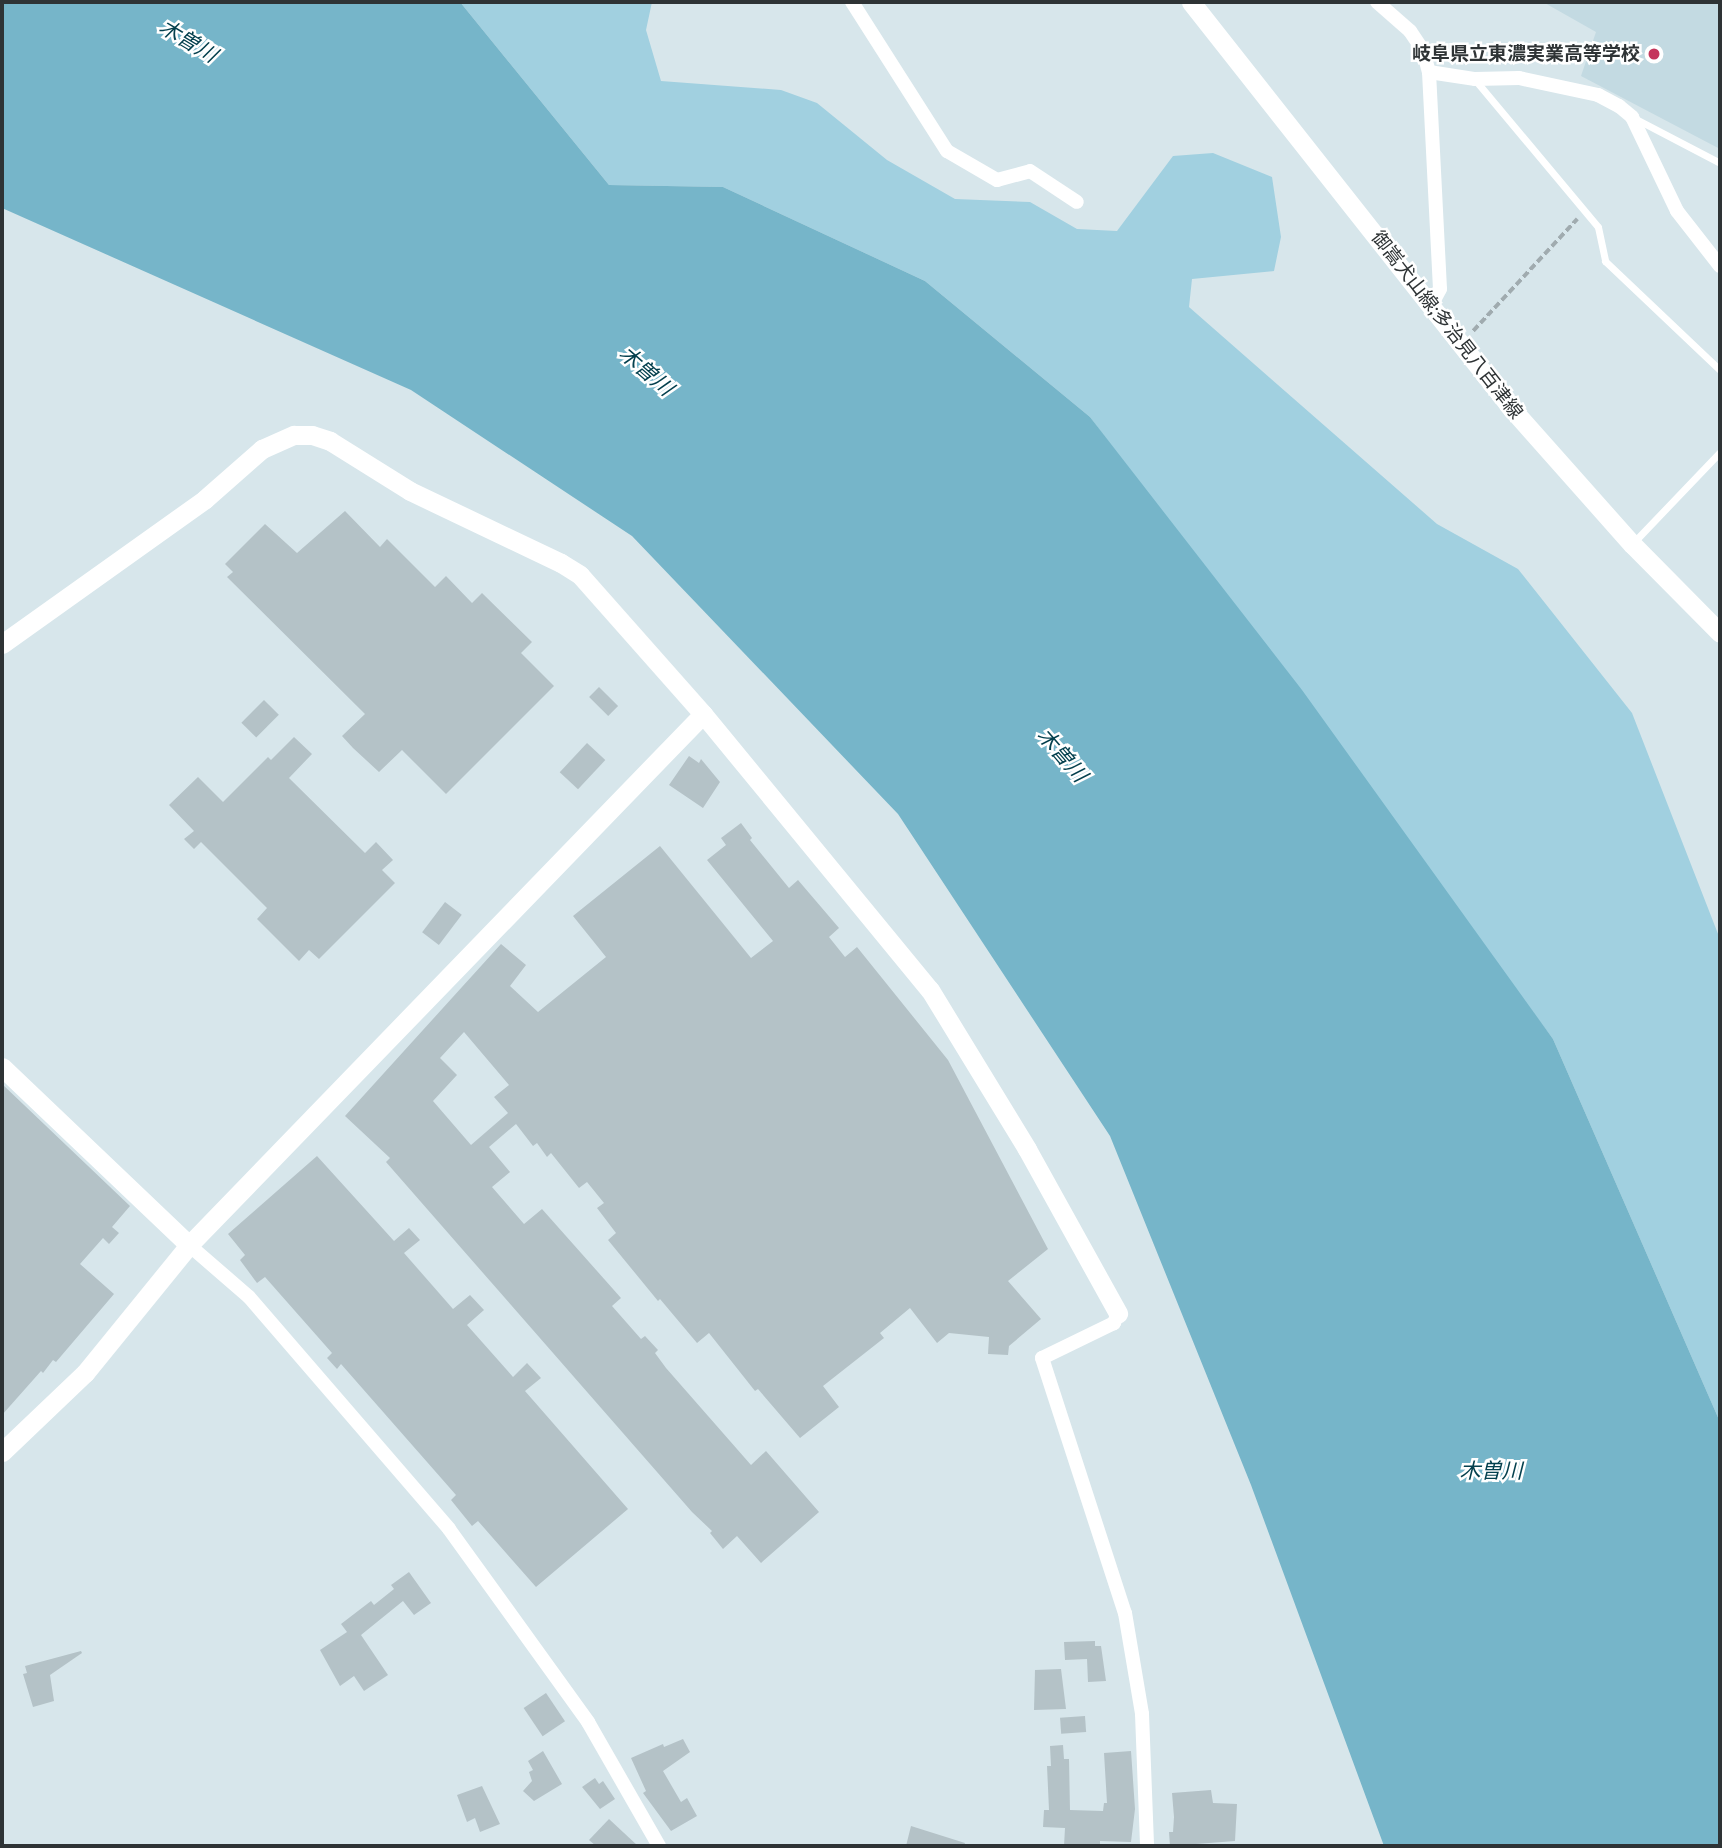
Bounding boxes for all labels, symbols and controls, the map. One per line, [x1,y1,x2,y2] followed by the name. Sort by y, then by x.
[155,14,221,68] water label: 木曽川
[1412,43,1640,65] place label: 岐阜県立東濃実業高等学校
[1646,46,1662,62] marker: 岐阜県立東濃実業高等学校
[1367,227,1527,423] street label: 御嵩犬山線;多治見八百津線
[614,341,678,401] water label: 木曽川
[1032,723,1092,787] water label: 木曽川
[1460,1458,1522,1484] water label: 木曽川

